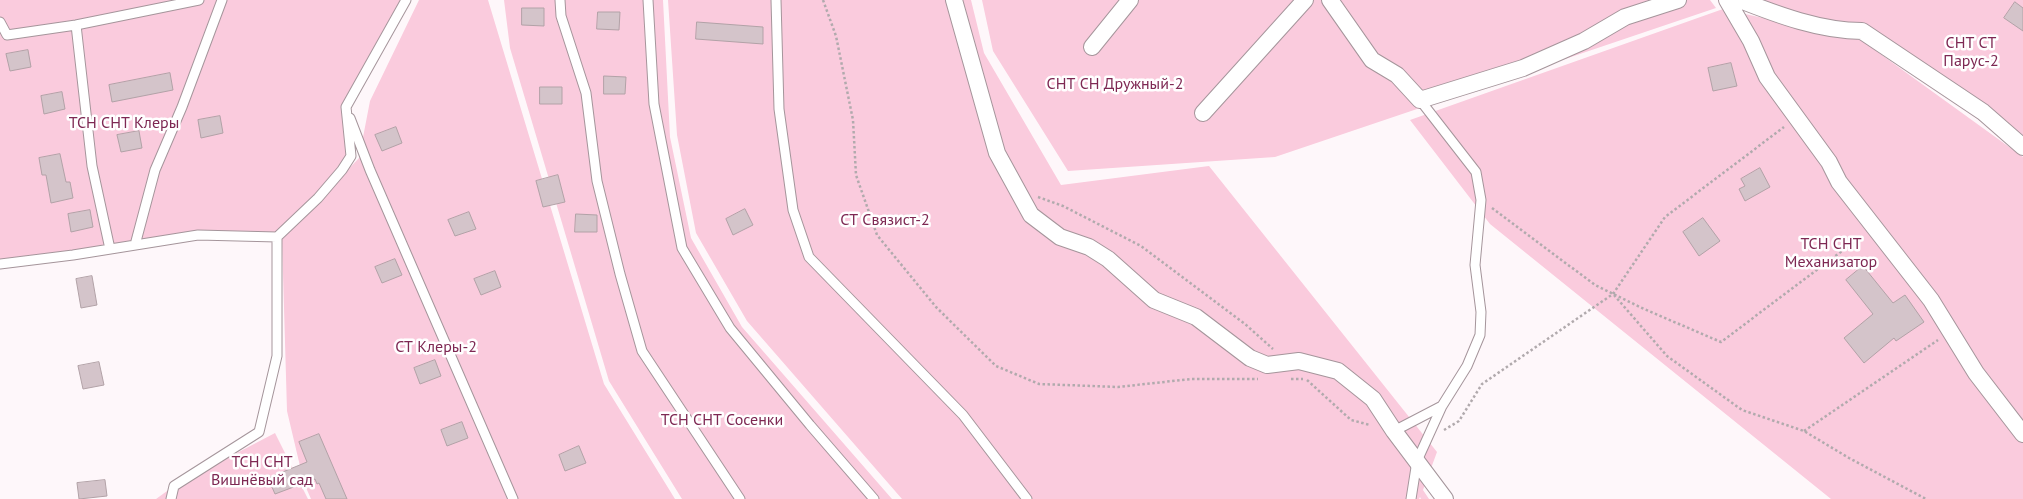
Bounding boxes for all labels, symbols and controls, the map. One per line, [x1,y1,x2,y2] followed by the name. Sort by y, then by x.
[1943,33,1999,71] park label: СНТ СТ Парус-2
[1047,74,1183,94] park label: СНТ СН Дружный-2
[69,113,179,133] park label: ТСН СНТ Клеры
[840,210,930,230] park label: СТ Связист-2
[1785,234,1877,272] park label: ТСН СНТ Механизатор
[395,337,477,357] park label: СТ Клеры-2
[661,410,783,430] park label: ТСН СНТ Сосенки
[211,452,313,490] park label: ТСН СНТ Вишнёвый сад

